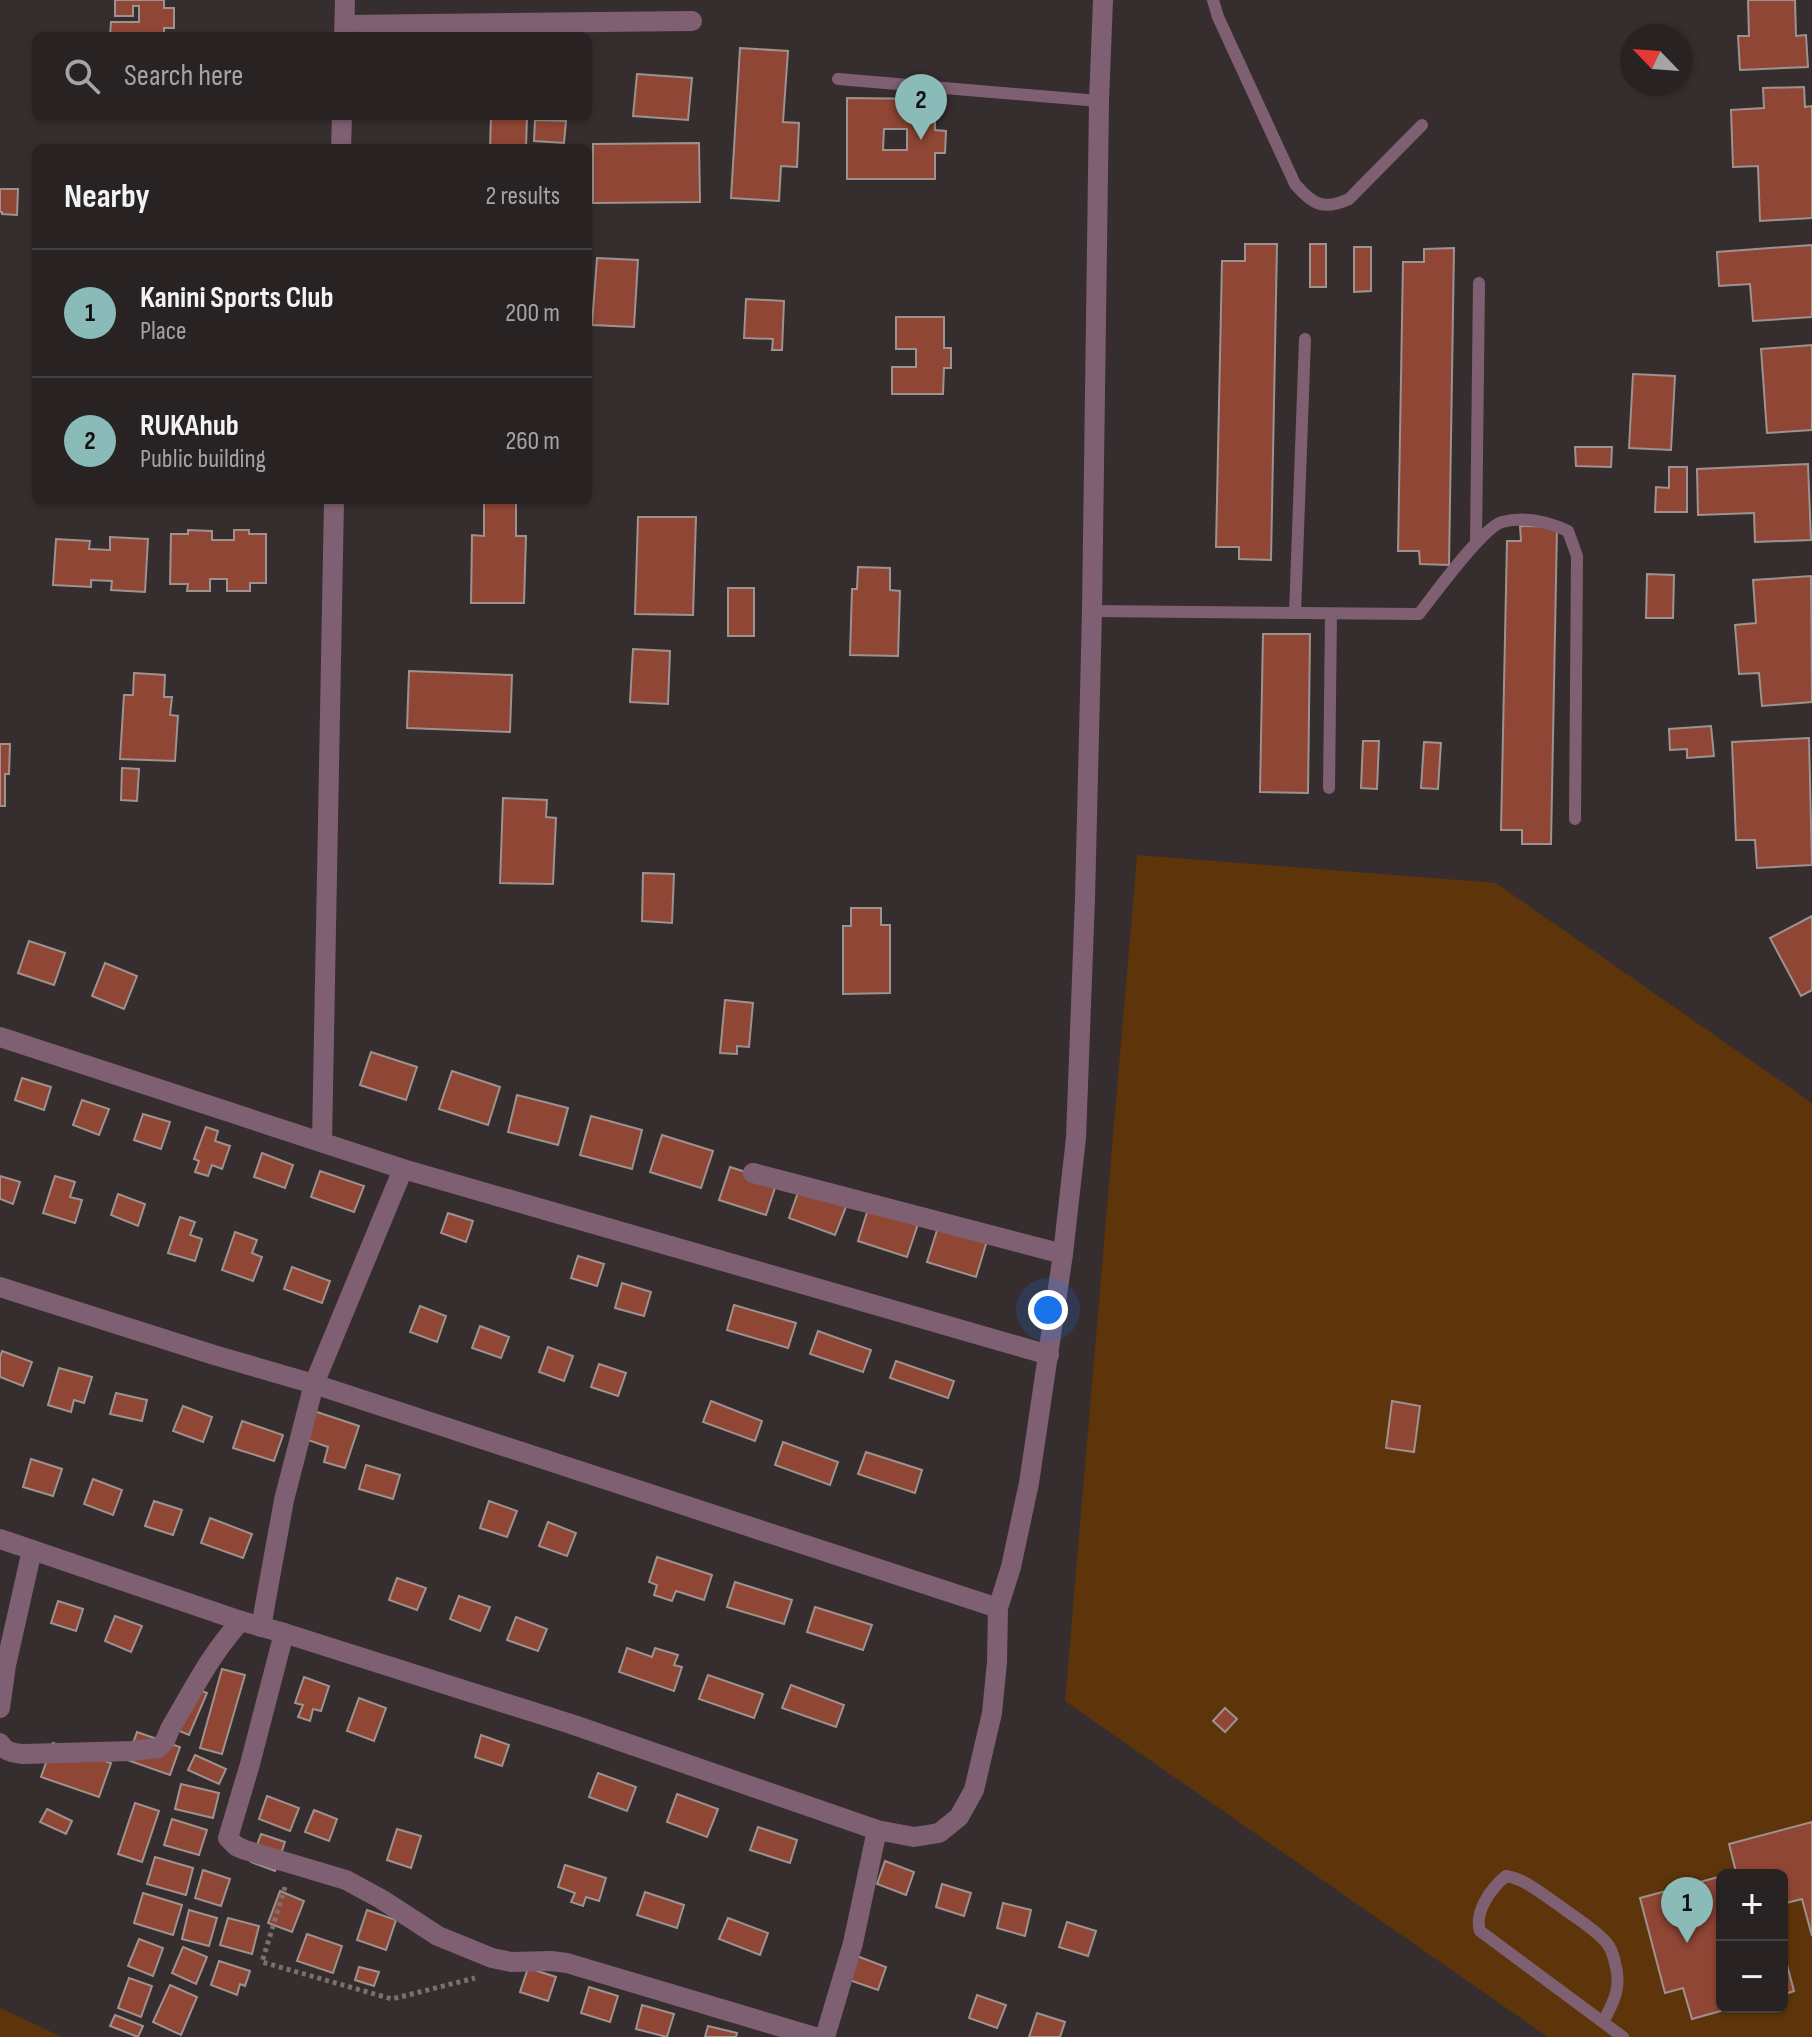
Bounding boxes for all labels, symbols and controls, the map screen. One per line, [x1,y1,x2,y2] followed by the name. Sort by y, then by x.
[1620,24,1692,96] north arrow
[32,32,592,120] search box
[60,54,104,98] icon: search
[124,58,243,94] text: Search here
[895,74,947,140] pin: 2
[64,176,150,217] text: Nearby
[486,181,560,212] text: 2 results
[140,280,333,316] text: Kanini Sports Club
[85,298,95,329] text: 1
[505,298,560,329] text: 200 m
[140,316,187,347] text: Place
[140,408,239,444] text: RUKAhub
[84,426,96,457] text: 2
[505,426,560,457] text: 260 m
[140,444,266,475] text: Public building
[1028,1290,1068,1330] your location
[1716,1869,1788,2013] map controls
[1716,1869,1788,1941] button: +
[1661,1877,1713,1943] pin: 1
[1716,1941,1788,2013] button: −

